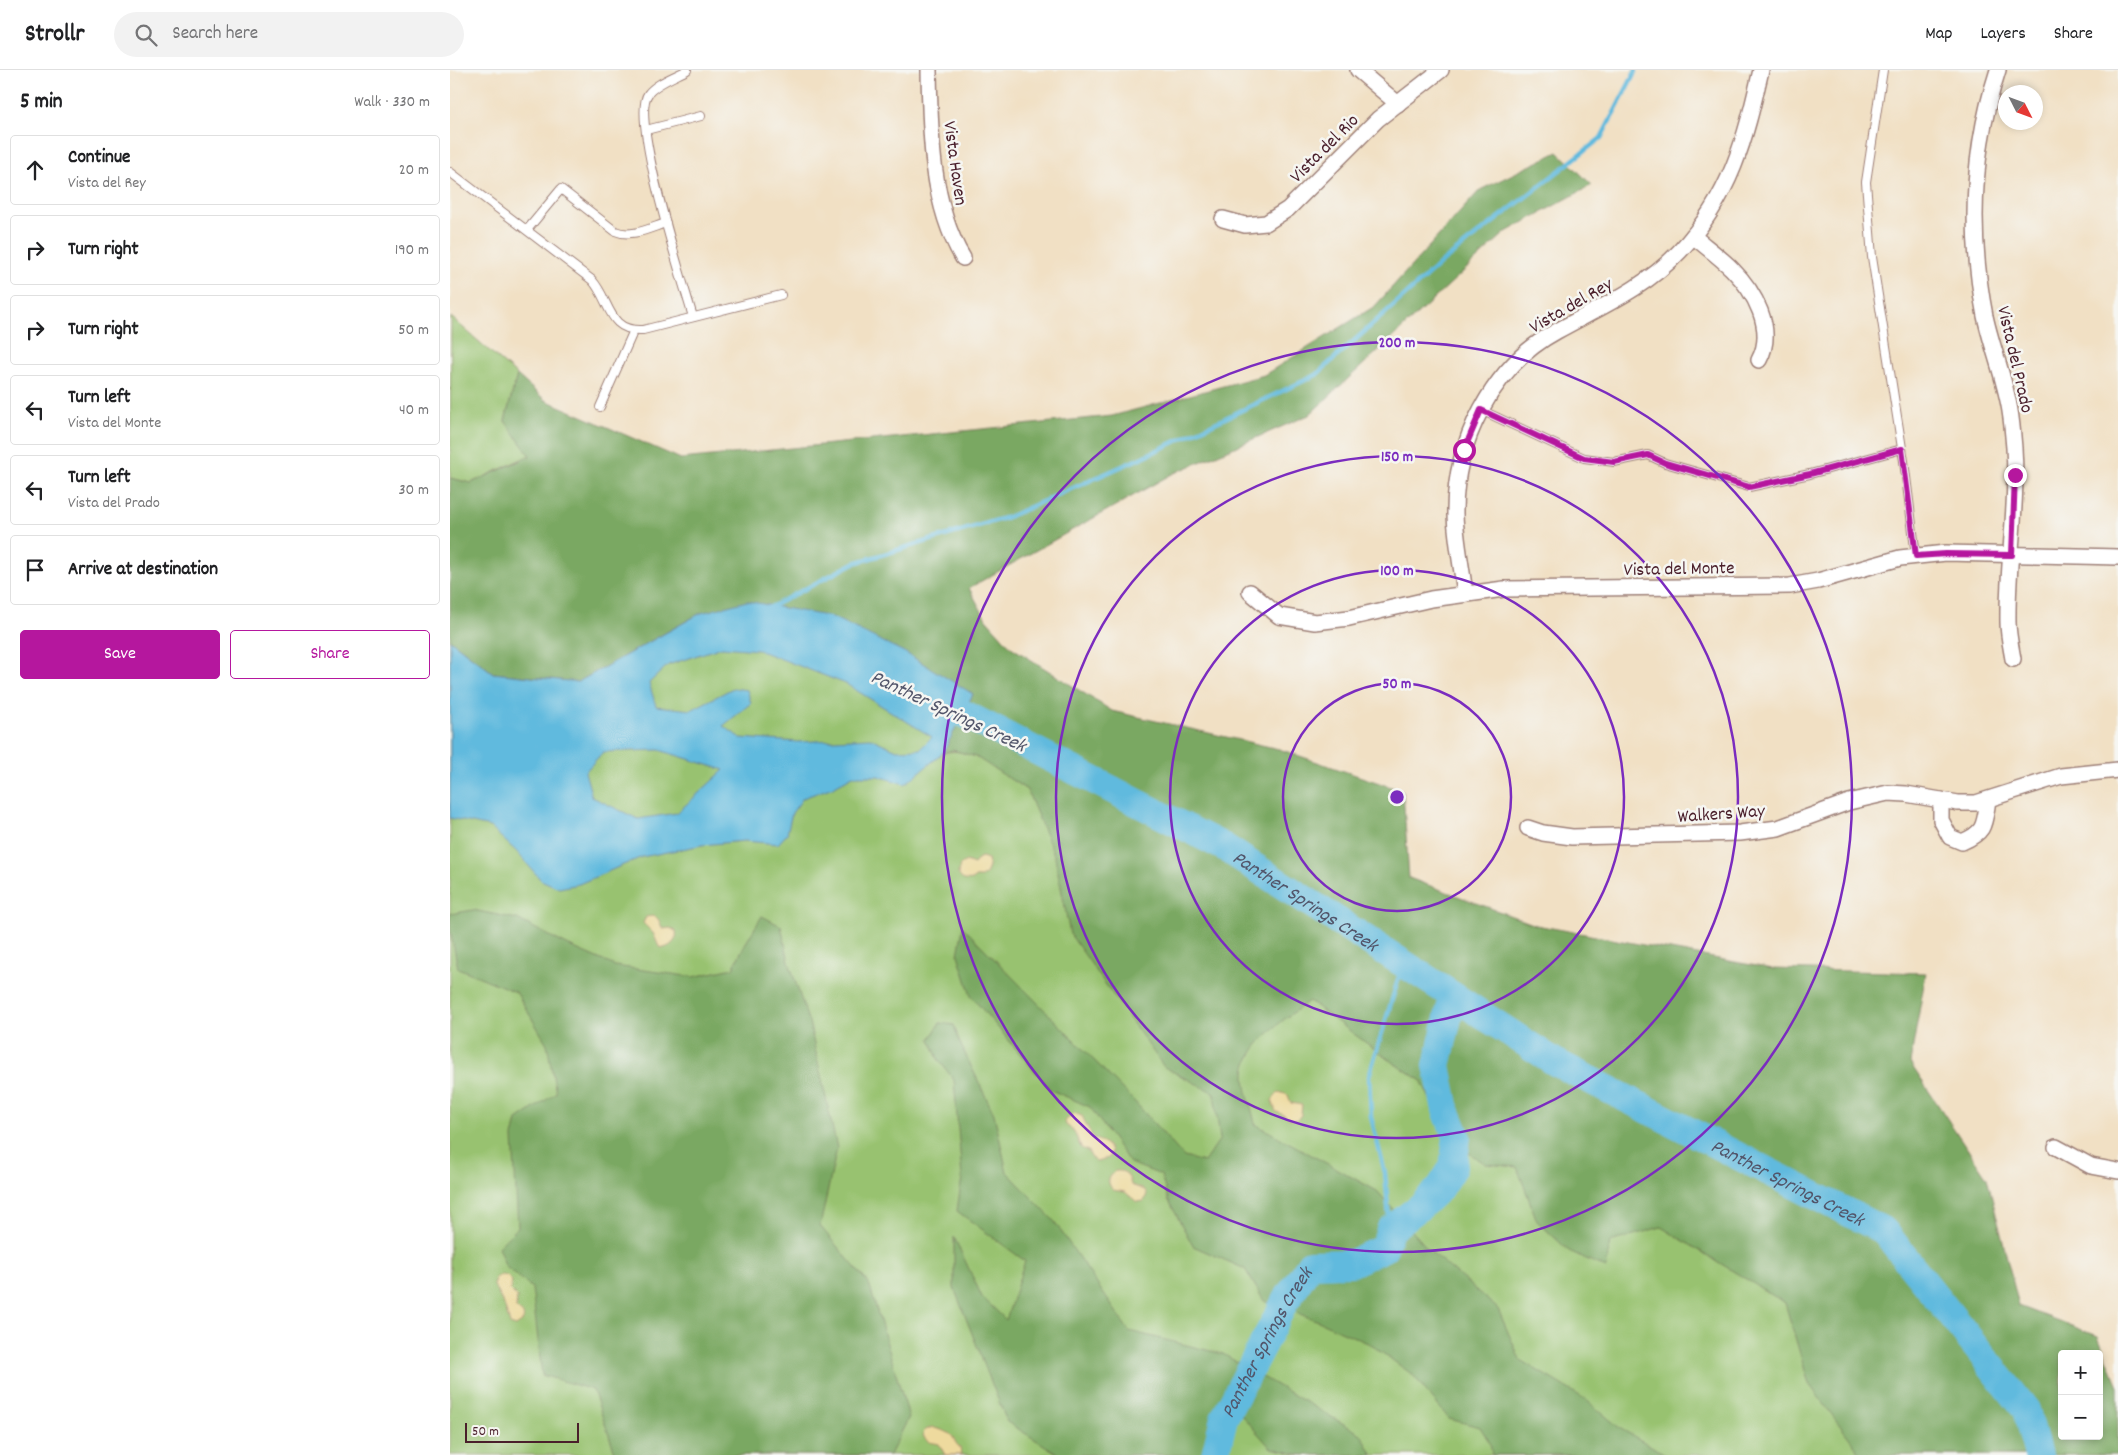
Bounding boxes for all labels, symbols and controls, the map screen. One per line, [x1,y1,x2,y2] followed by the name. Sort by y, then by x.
[114,12,464,57] search box
[25,18,84,52] text: Strollr
[132,21,160,49] icon: search
[172,21,258,48] text: Search here
[1925,22,1952,47] text: Map
[1980,22,2026,47] text: Layers
[2054,22,2093,47] text: Share
[1998,85,2043,130] north arrow
[20,88,63,118] text: 5 min
[354,91,430,114] text: Walk · 330 m
[1285,109,1366,190] street label: Vista del Rio
[934,120,973,207] street label: Vista Haven
[68,145,130,172] text: Continue
[21,156,49,184] icon: ahead
[399,159,429,182] text: 20 m
[68,172,146,195] text: Vista del Rey
[21,236,49,264] icon: right
[68,237,139,264] text: Turn right
[395,239,429,262] text: 190 m
[1525,272,1619,342] street label: Vista del Rey
[1988,304,2039,416] street label: Vista del Prado
[21,316,49,344] icon: right
[68,317,139,344] text: Turn right
[398,319,429,342] text: 50 m
[1379,333,1415,355] text: 200 m
[68,385,131,412] text: Turn left
[21,396,49,424] icon: left
[399,399,429,422] text: 40 m
[68,412,161,435] text: Vista del Monte
[1453,439,1476,462] route start
[1381,447,1413,469] text: 150 m
[2004,464,2027,487] route end
[68,465,131,492] text: Turn left
[21,476,49,504] icon: left
[399,479,429,502] text: 30 m
[68,492,160,515] text: Vista del Prado
[21,556,49,584] icon: arrive
[1623,556,1735,585] street label: Vista del Monte
[68,557,218,584] text: Arrive at destination
[1380,561,1414,583] text: 100 m
[20,630,220,679] button: Save
[230,630,430,679] button: Share
[866,664,1032,762] water label: Panther Springs Creek
[1383,674,1411,696] text: 50 m
[1388,788,1406,806] centre of rings
[1677,799,1766,832] street label: Walkers Way
[1226,845,1384,961] water label: Panther Springs Creek
[1705,1133,1870,1236] water label: Panther Springs Creek
[1216,1261,1322,1424] water label: Panther Springs Creek
[2058,1350,2103,1440] map controls
[2058,1350,2103,1395] button: +
[2058,1395,2103,1440] button: −
[465,1420,579,1443] scale bar
[472,1422,499,1442] text: 50 m

